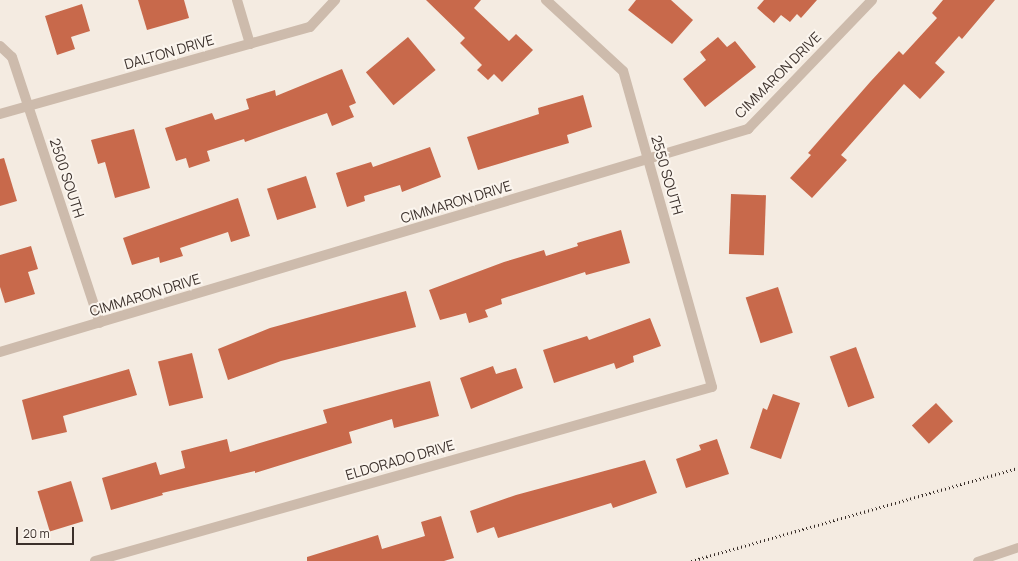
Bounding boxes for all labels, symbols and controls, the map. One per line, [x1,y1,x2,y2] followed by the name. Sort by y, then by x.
[731,28,825,122] street label: CIMMARON DRIVE
[122,31,216,73] street label: DALTON DRIVE
[648,133,686,217] street label: 2550 SOUTH
[46,136,88,220] street label: 2500 SOUTH
[399,177,513,227] street label: CIMMARON DRIVE
[88,270,202,320] street label: CIMMARON DRIVE
[344,436,456,484] street label: ELDORADO DRIVE
[18,519,76,545] scale bar
[23,525,50,542] text: 20 m

